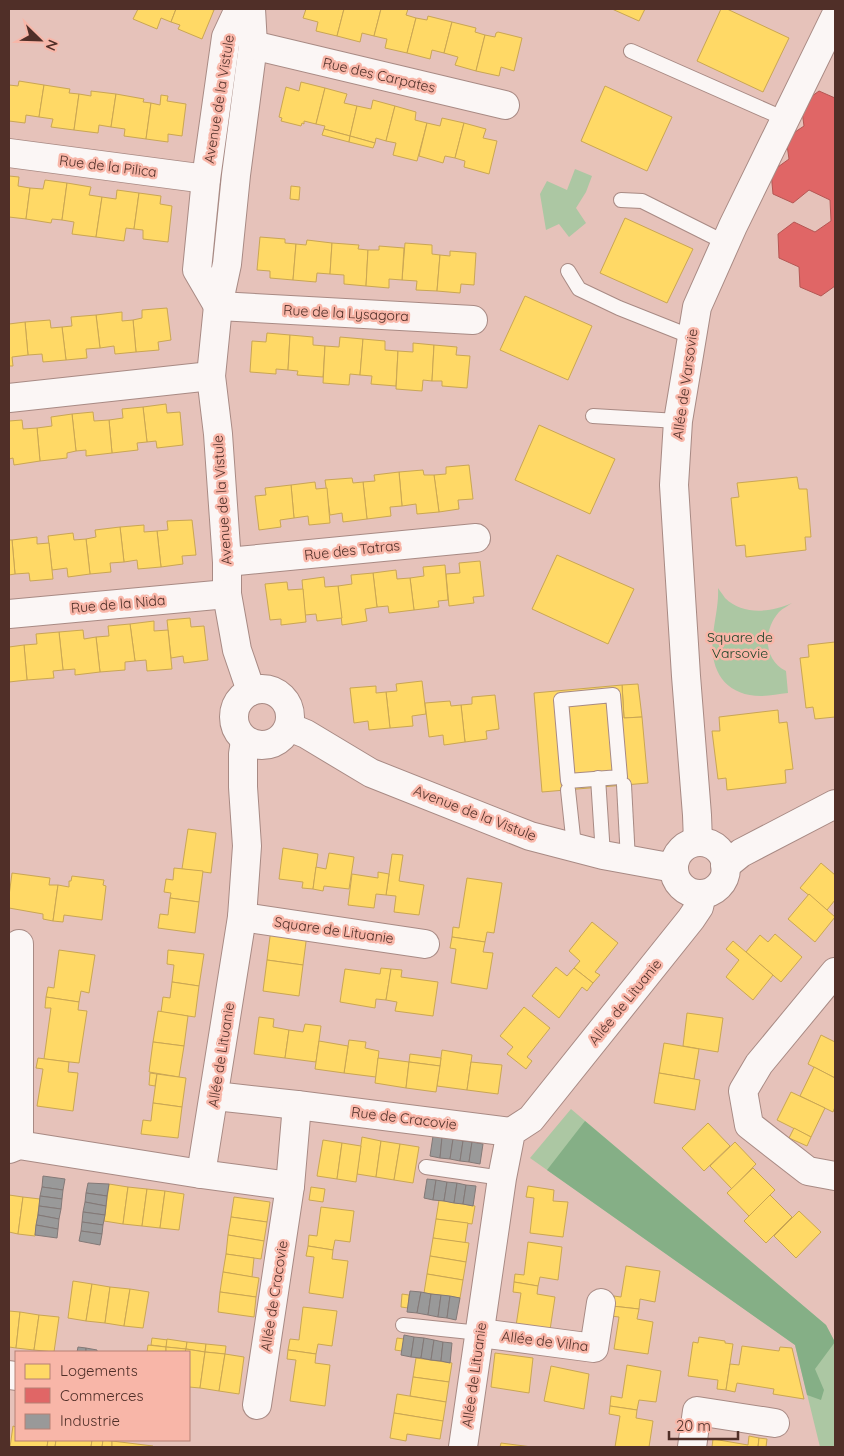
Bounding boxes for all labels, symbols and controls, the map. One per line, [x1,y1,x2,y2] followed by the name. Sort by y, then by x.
[15,15,65,65] north arrow
[200,33,238,165] street label: Avenue de la Vistule
[42,37,62,53] text: N
[321,53,437,97] street label: Rue des Carpates
[58,151,158,181] street label: Rue de la Pilica
[283,301,409,325] street label: Rue de la Lysagora
[668,327,702,440] street label: Allée de Varsovie
[208,434,236,565] street label: Avenue de la Vistule
[303,536,401,564] street label: Rue des Tatras
[70,591,166,617] street label: Rue de la Nida
[707,628,773,662] park label: Square de Varsovie
[411,781,539,845] street label: Avenue de la Vistule
[273,913,395,947] street label: Square de Lituanie
[585,955,665,1049] street label: Allée de Lituanie
[204,1001,238,1109] street label: Allée de Lituanie
[350,1103,458,1133] street label: Rue de Cracovie
[256,1239,292,1353] street label: Allée de Cracovie
[458,1321,490,1429] street label: Allée de Lituanie
[501,1327,589,1355] street label: Allée de Vilna
[15,1351,190,1441] legend
[60,1361,138,1380] text: Logements
[60,1386,143,1405] text: Commerces
[669,1408,738,1440] scale bar
[60,1411,120,1430] text: Industrie
[676,1416,711,1435] text: 20 m

